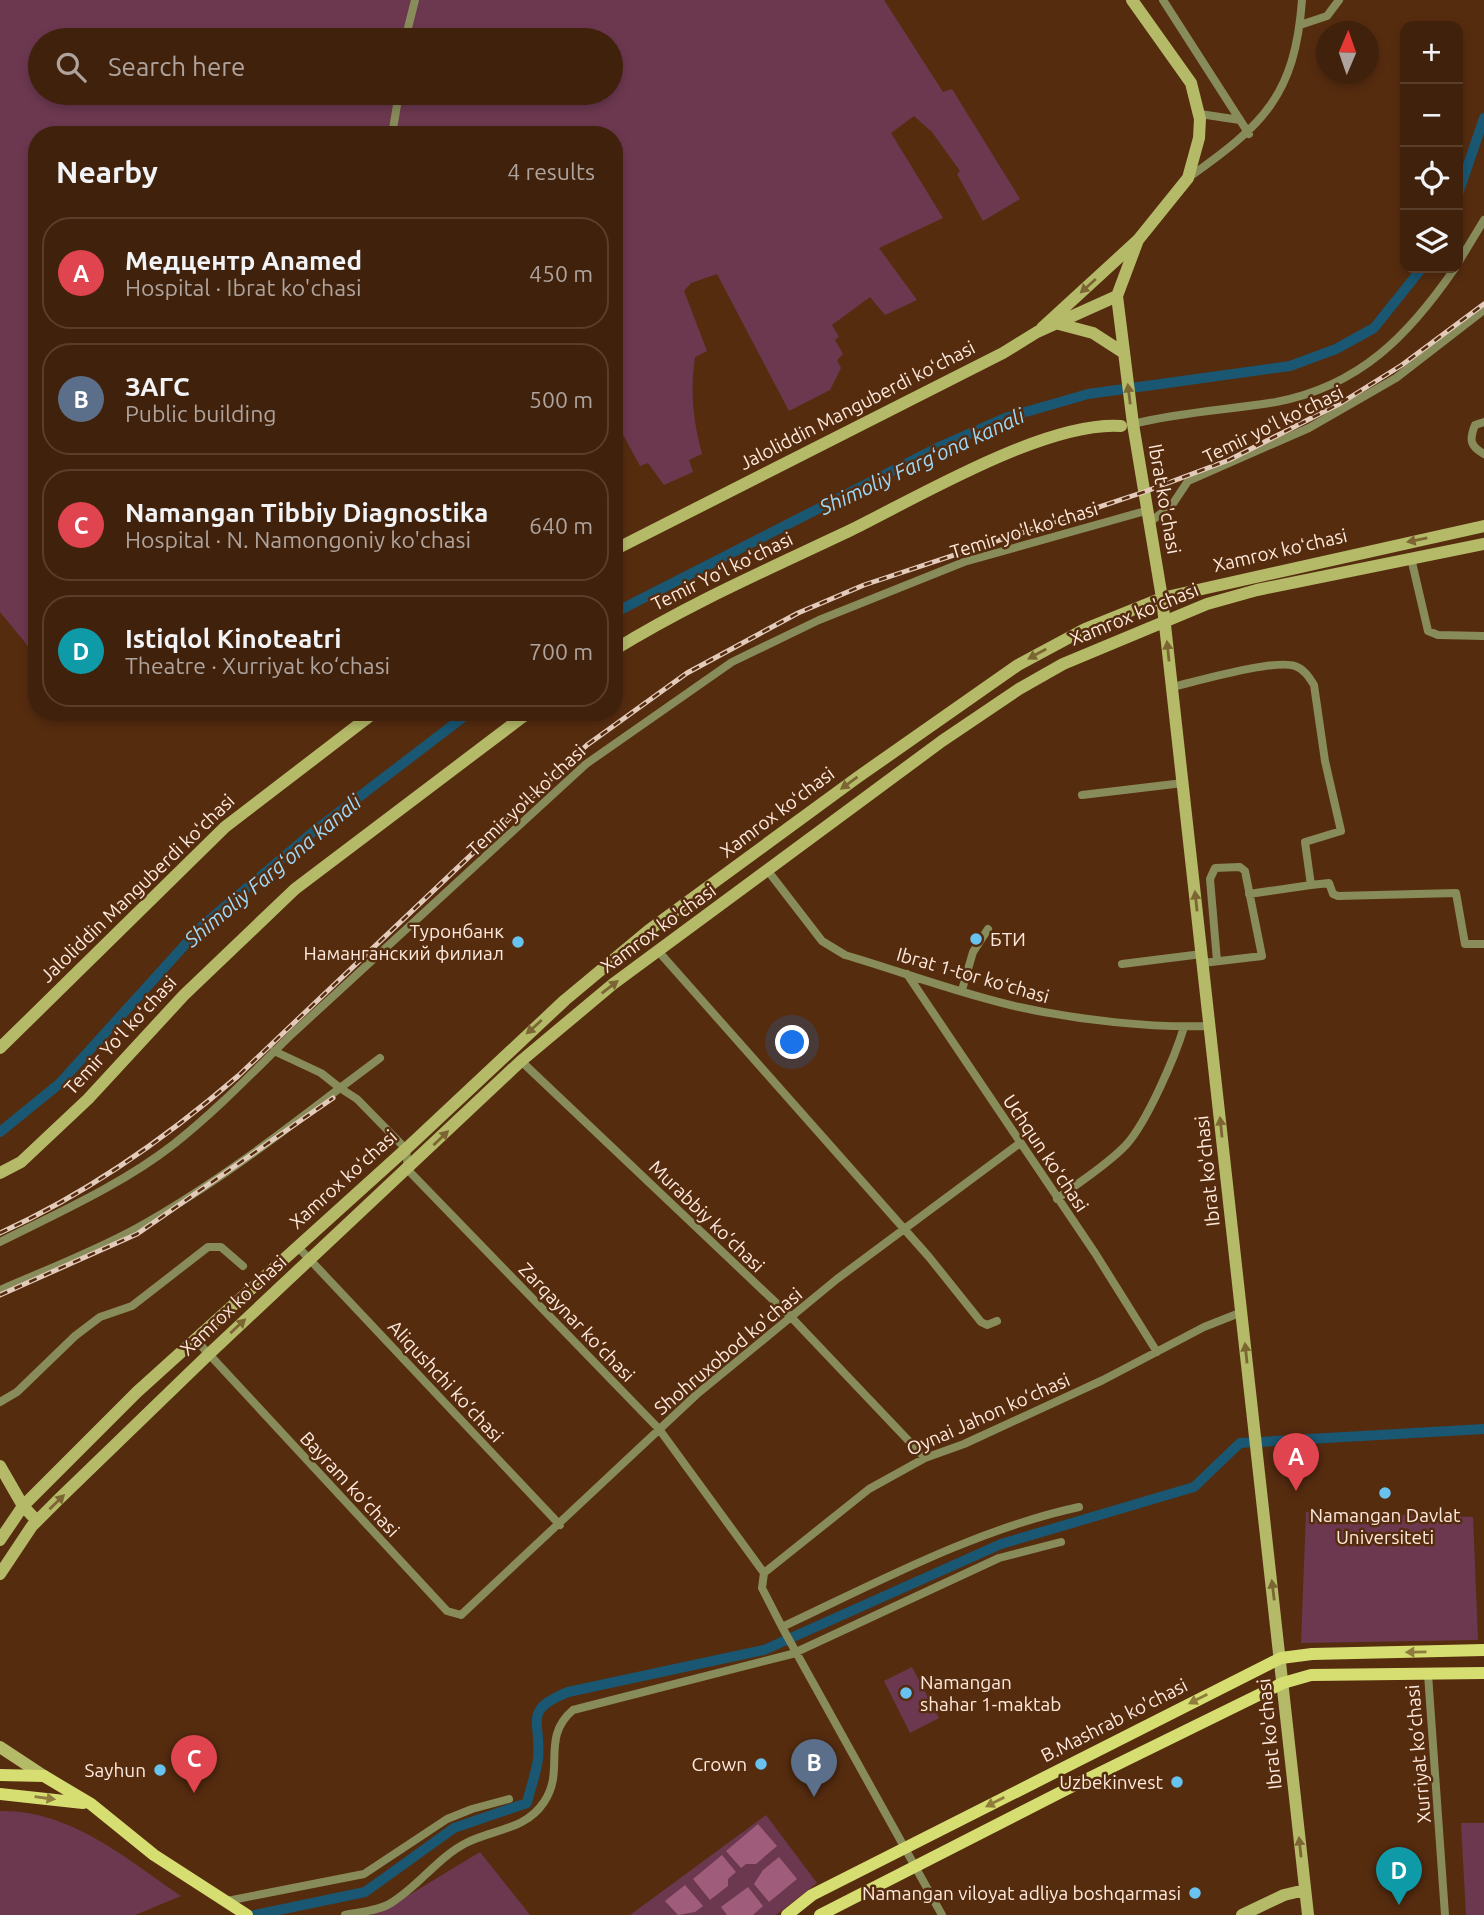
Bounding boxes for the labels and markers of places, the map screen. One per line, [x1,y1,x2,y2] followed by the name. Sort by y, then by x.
[303,920,504,964] place label: Туронбанк Наманганский филиал
[990,928,1026,950] place label: БТИ
[968,931,984,947] marker: БТИ
[510,934,526,950] marker: Туронбанк Наманганский филиал
[1273,1433,1319,1491] pin: A
[1377,1485,1393,1501] marker: Namangan Davlat Universiteti
[1310,1504,1461,1548] place label: Namangan Davlat Universiteti
[920,1671,1061,1715] place label: Namangan shahar 1-maktab
[898,1685,914,1701] marker: Namangan shahar 1-maktab
[171,1735,217,1793] pin: C
[791,1739,837,1797] pin: B
[691,1753,747,1775] place label: Crown
[753,1756,769,1772] marker: Crown
[85,1759,146,1781] place label: Sayhun
[152,1762,168,1778] marker: Sayhun
[1059,1771,1164,1793] place label: Uzbekinvest
[1169,1774,1185,1790] marker: Uzbekinvest
[1376,1847,1422,1905] pin: D
[862,1882,1181,1904] place label: Namangan viloyat adliya boshqarmasi
[1187,1885,1203,1901] marker: Namangan viloyat adliya boshqarmasi

